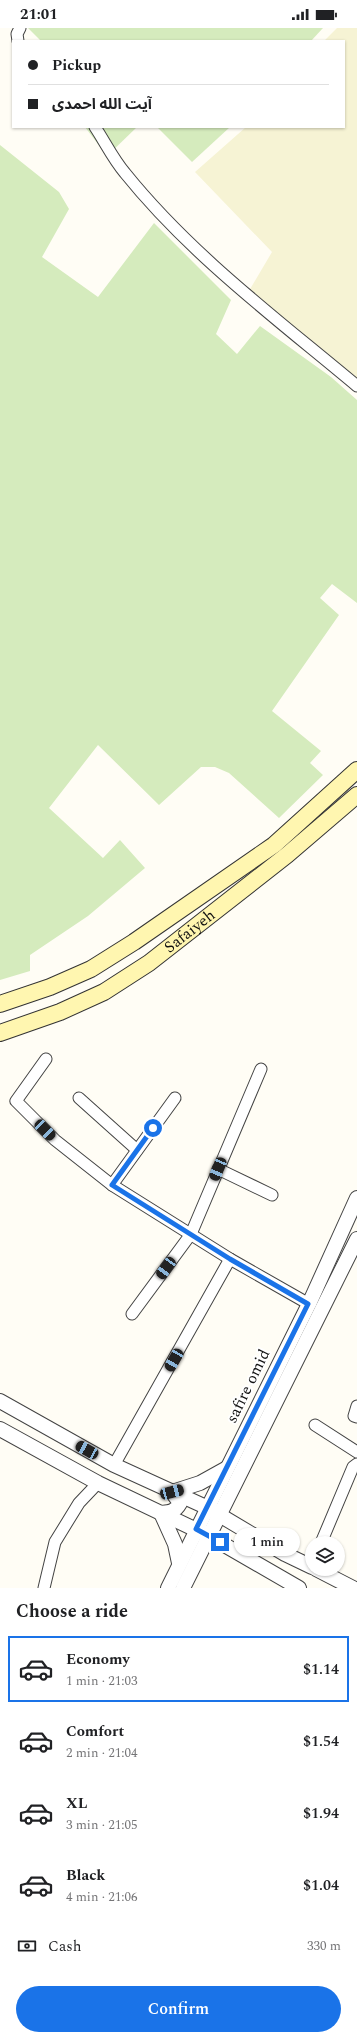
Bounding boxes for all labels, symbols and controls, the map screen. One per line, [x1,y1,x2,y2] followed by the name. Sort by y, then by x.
[20,3,58,26] text: 21:01
[52,54,101,77] text: Pickup
[52,93,152,116] text: آیت الله احمدی
[159,903,220,959] street label: Safaiyeh
[32,1117,58,1143] car
[144,1119,162,1137] route start
[208,1156,228,1182] car
[154,1255,178,1281] car
[220,1345,276,1427] street label: safire omid
[163,1347,185,1373] car
[74,1439,100,1461] car
[159,1483,185,1501] car
[234,1528,300,1556] callout: 1 min
[250,1532,284,1552] text: 1 min
[211,1533,229,1551] route end
[305,1536,345,1576] map controls
[305,1536,345,1576] button: layers
[16,1598,128,1625] text: Choose a ride
[66,1648,130,1671] text: Economy
[18,1651,54,1687] icon: car
[303,1658,339,1681] text: $1.14
[66,1671,138,1691] text: 1 min · 21:03
[66,1720,124,1743] text: Comfort
[18,1723,54,1759] icon: car
[303,1730,339,1753] text: $1.54
[66,1743,138,1763] text: 2 min · 21:04
[66,1792,87,1815] text: XL
[18,1795,54,1831] icon: car
[303,1802,339,1825] text: $1.94
[66,1815,138,1835] text: 3 min · 21:05
[66,1864,105,1887] text: Black
[18,1867,54,1903] icon: car
[303,1874,339,1897] text: $1.04
[66,1887,138,1907] text: 4 min · 21:06
[16,1935,38,1957] icon: cash
[48,1935,81,1958] text: Cash
[307,1936,341,1956] text: 330 m
[16,1986,341,2032] button: Confirm

